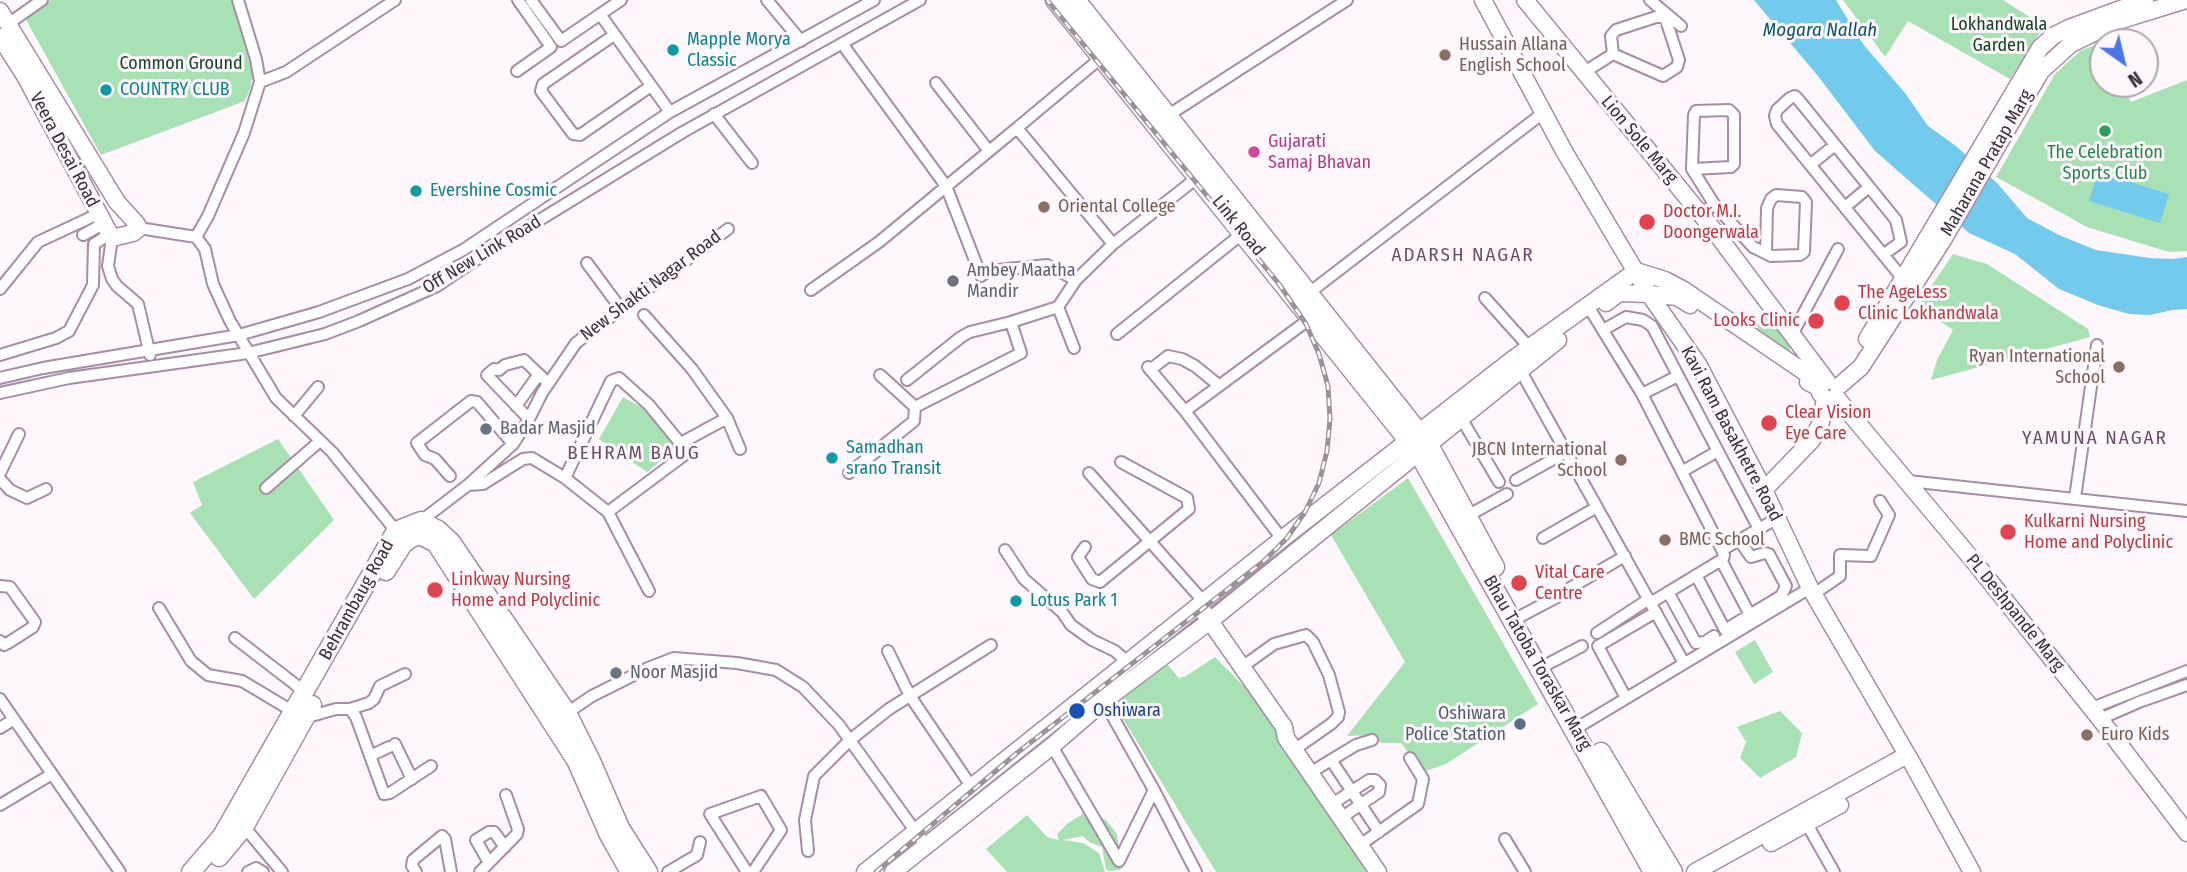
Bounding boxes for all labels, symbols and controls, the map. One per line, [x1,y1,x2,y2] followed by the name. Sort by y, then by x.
[1951,14,2047,56] park label: Lokhandwala Garden
[1763,20,1877,42] water label: Mogara Nallah
[2089,28,2159,98] north arrow
[687,29,791,72] place label: Mapple Morya Classic
[1459,34,1567,76] place label: Hussain Allana English School
[665,42,681,58] marker: Mapple Morya Classic
[1437,47,1453,63] marker: Hussain Allana English School
[119,53,243,75] park label: Common Ground
[2124,66,2146,92] text: N
[120,79,230,101] place label: COUNTRY CLUB
[98,82,114,98] marker: COUNTRY CLUB
[1936,86,2038,240] street label: Maharana Pratap Marg
[25,89,103,211] street label: Veera Desai Road
[1596,92,1682,188] street label: Lion Sole Marg
[2097,123,2113,139] marker: The Celebration Sports Club
[1268,131,1371,174] place label: Gujarati Samaj Bhavan
[2047,142,2163,184] place label: The Celebration Sports Club
[1246,144,1262,160] marker: Gujarati Samaj Bhavan
[430,180,557,202] place label: Evershine Cosmic
[408,183,424,199] marker: Evershine Cosmic
[1207,191,1269,261] street label: Link Road
[1058,196,1176,218] place label: Oriental College
[1036,199,1052,215] marker: Oriental College
[1663,201,1759,244] place label: Doctor M.I. Doongerwala
[419,211,545,299] street label: Off New Link Road
[1637,212,1657,232] marker: Doctor M.I. Doongerwala
[576,226,726,346] street label: New Shakti Nagar Road
[1393,245,1533,267] district label: ADARSH NAGAR
[967,260,1076,302] place label: Ambey Maatha Mandir
[945,273,961,289] marker: Ambey Maatha Mandir
[1858,282,1999,324] place label: The AgeLess Clinic Lokhandwala
[1832,293,1852,313] marker: The AgeLess Clinic Lokhandwala
[1713,310,1800,332] place label: Looks Clinic
[1806,311,1826,331] marker: Looks Clinic
[1676,343,1786,525] street label: Kavi Ram Basakhetre Road
[1969,346,2105,388] place label: Ryan International School
[2111,359,2127,375] marker: Ryan International School
[1785,402,1872,444] place label: Clear Vision Eye Care
[1759,413,1779,433] marker: Clear Vision Eye Care
[500,418,596,440] place label: Badar Masjid
[478,421,494,437] marker: Badar Masjid
[2024,428,2166,450] district label: YAMUNA NAGAR
[846,437,941,480] place label: Samadhan srano Transit
[1472,439,1607,482] place label: JBCN International School
[569,443,699,465] district label: BEHRAM BAUG
[824,450,840,466] marker: Samadhan srano Transit
[1613,452,1629,468] marker: JBCN International School
[2024,511,2173,554] place label: Kulkarni Nursing Home and Polyclinic
[1998,522,2018,542] marker: Kulkarni Nursing Home and Polyclinic
[1679,529,1765,551] place label: BMC School
[1657,532,1673,548] marker: BMC School
[315,536,399,664] street label: Behrambaug Road
[1961,550,2069,676] street label: PL Deshpande Marg
[1535,562,1605,604] place label: Vital Care Centre
[451,569,600,612] place label: Linkway Nursing Home and Polyclinic
[1478,572,1596,754] street label: Bhau Tatoba Toraskar Marg
[1509,573,1529,593] marker: Vital Care Centre
[425,580,445,600] marker: Linkway Nursing Home and Polyclinic
[1030,590,1117,612] place label: Lotus Park 1
[1008,593,1024,609] marker: Lotus Park 1
[630,662,718,684] place label: Noor Masjid
[608,665,624,681] marker: Noor Masjid
[1093,700,1161,722] place label: Oshiwara
[1067,701,1087,721] marker: Oshiwara
[1405,703,1506,746] place label: Oshiwara Police Station
[1512,716,1528,732] marker: Oshiwara Police Station
[2101,724,2169,746] place label: Euro Kids
[2079,727,2095,743] marker: Euro Kids

